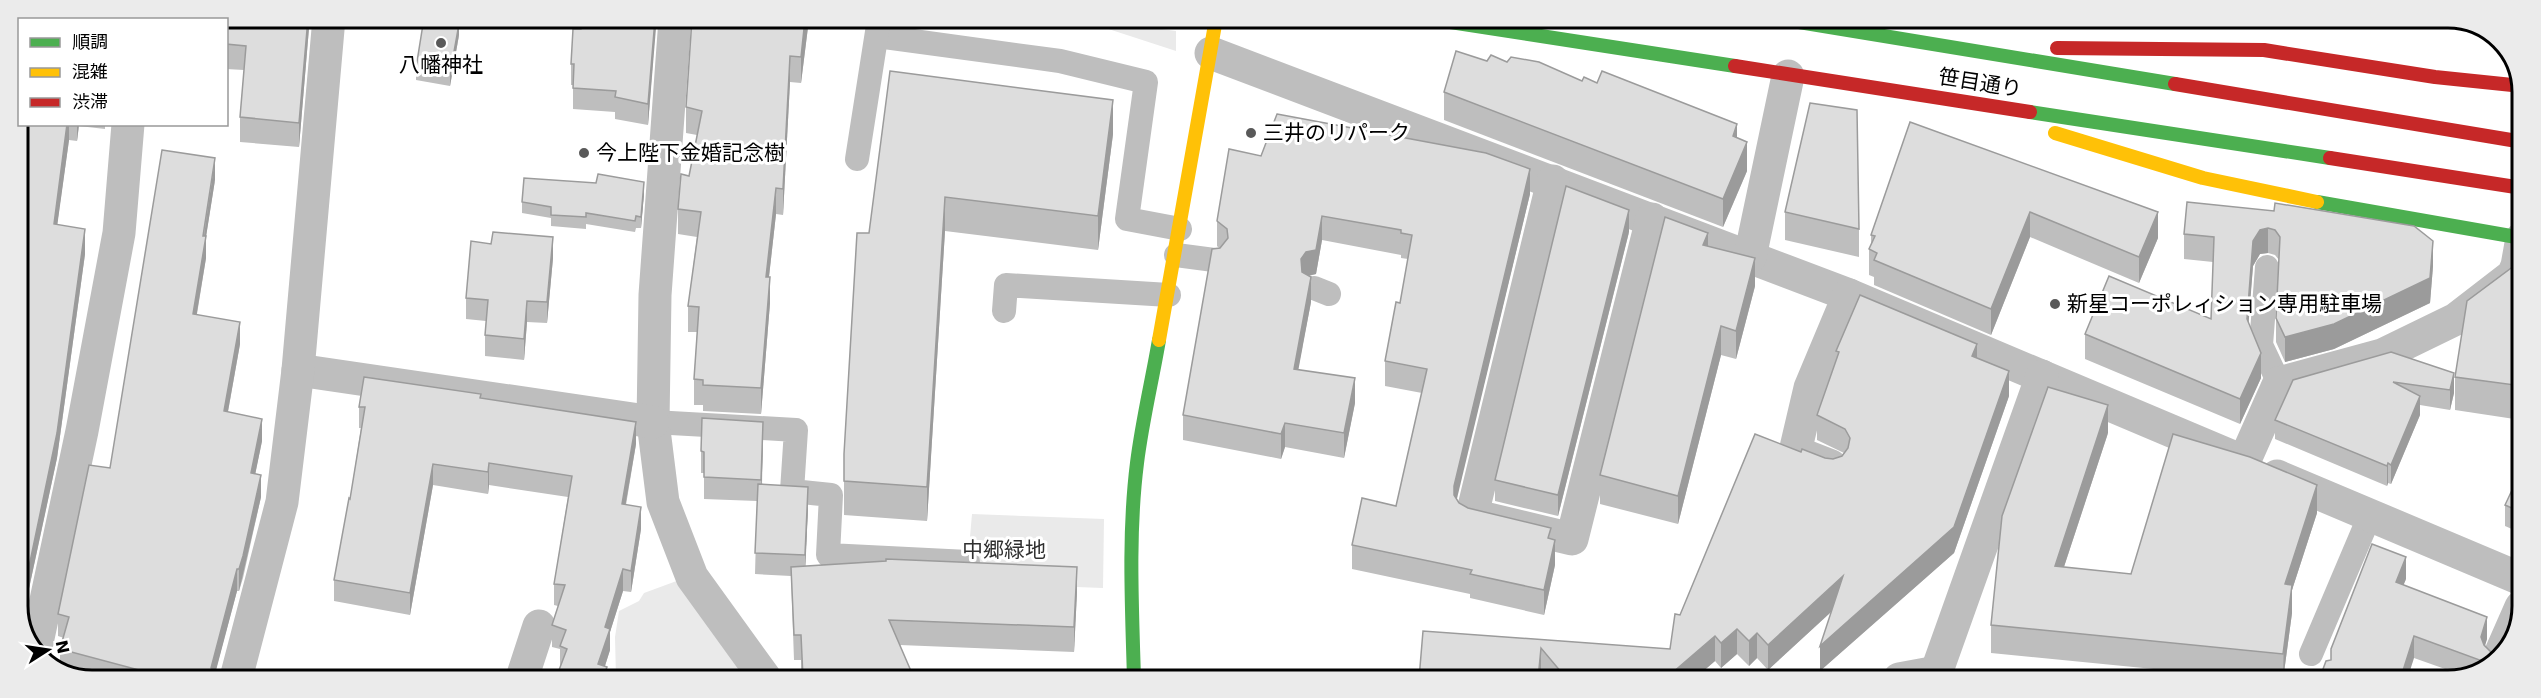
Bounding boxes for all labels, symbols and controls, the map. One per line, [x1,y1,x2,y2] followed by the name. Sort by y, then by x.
[18,18,228,126] legend
[72,31,108,52] text: 順調
[434,36,448,50] marker: 八幡神社
[399,53,483,77] place label: 八幡神社
[72,61,108,82] text: 混雑
[1937,65,2023,101] street label: 笹目通り
[72,91,108,112] text: 渋滞
[1263,121,1410,145] place label: 三井のリパーク
[1244,126,1258,140] marker: 三井のリパーク
[596,141,785,165] place label: 今上陛下金婚記念樹
[577,146,591,160] marker: 今上陛下金婚記念樹
[2067,292,2382,316] place label: 新星コーポレィション専用駐車場
[2048,297,2062,311] marker: 新星コーポレィション専用駐車場
[962,538,1046,562] park label: 中郷緑地
[18,620,78,680] north arrow
[51,638,73,656] text: N

